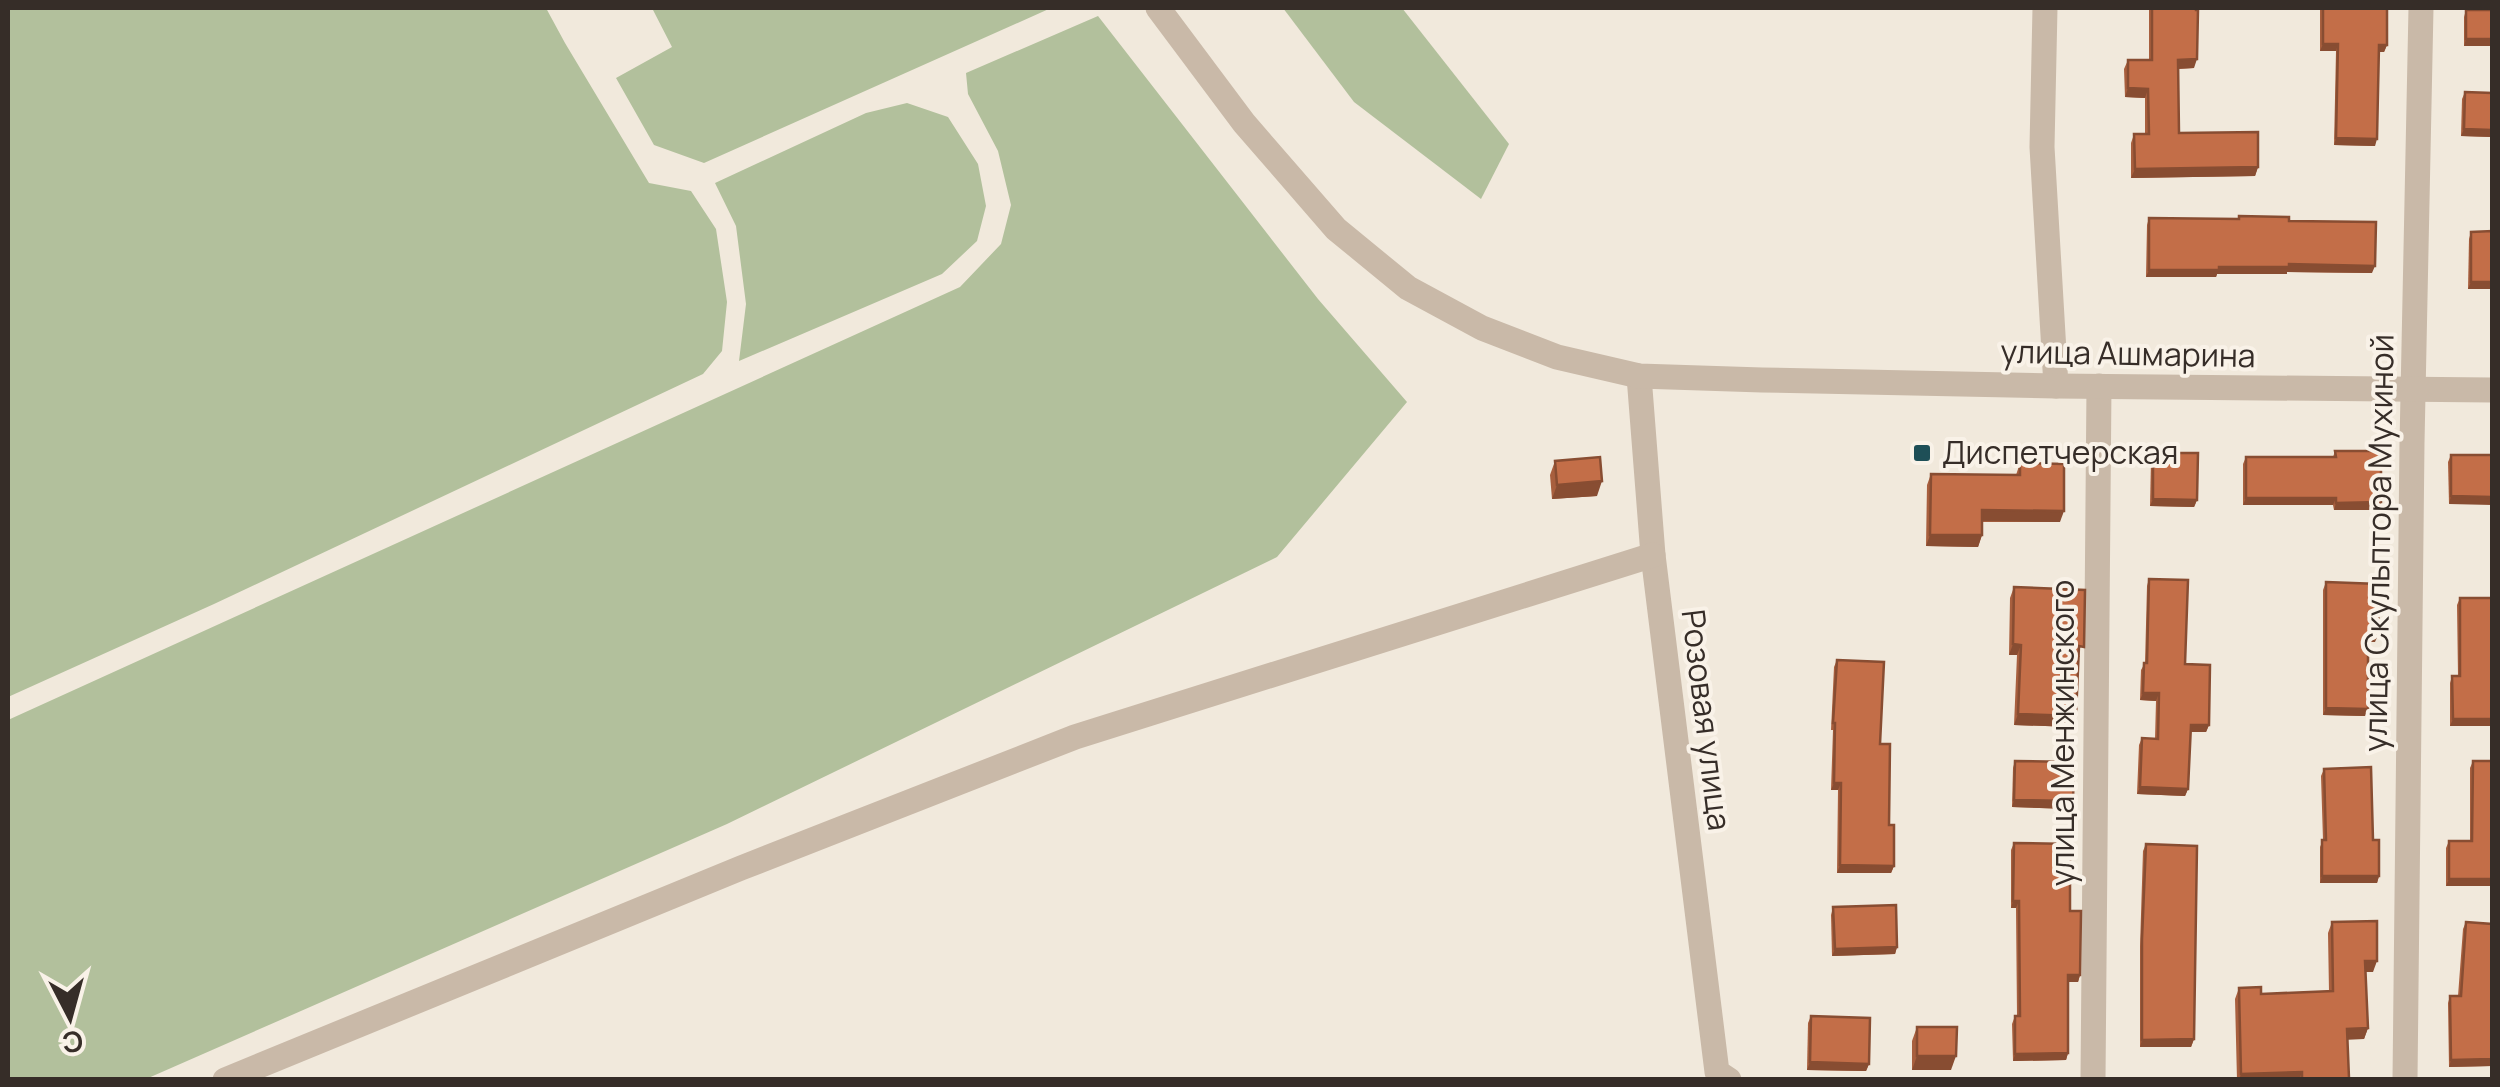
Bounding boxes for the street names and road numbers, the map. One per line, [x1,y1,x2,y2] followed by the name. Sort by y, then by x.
[2000,329,2256,377] street label: улица Ашмарина
[2352,334,2404,752] street label: улица Скульптора Мухиной
[2040,580,2084,886] street label: улица Менжинского
[1672,607,1742,833] street label: Розовая улица

